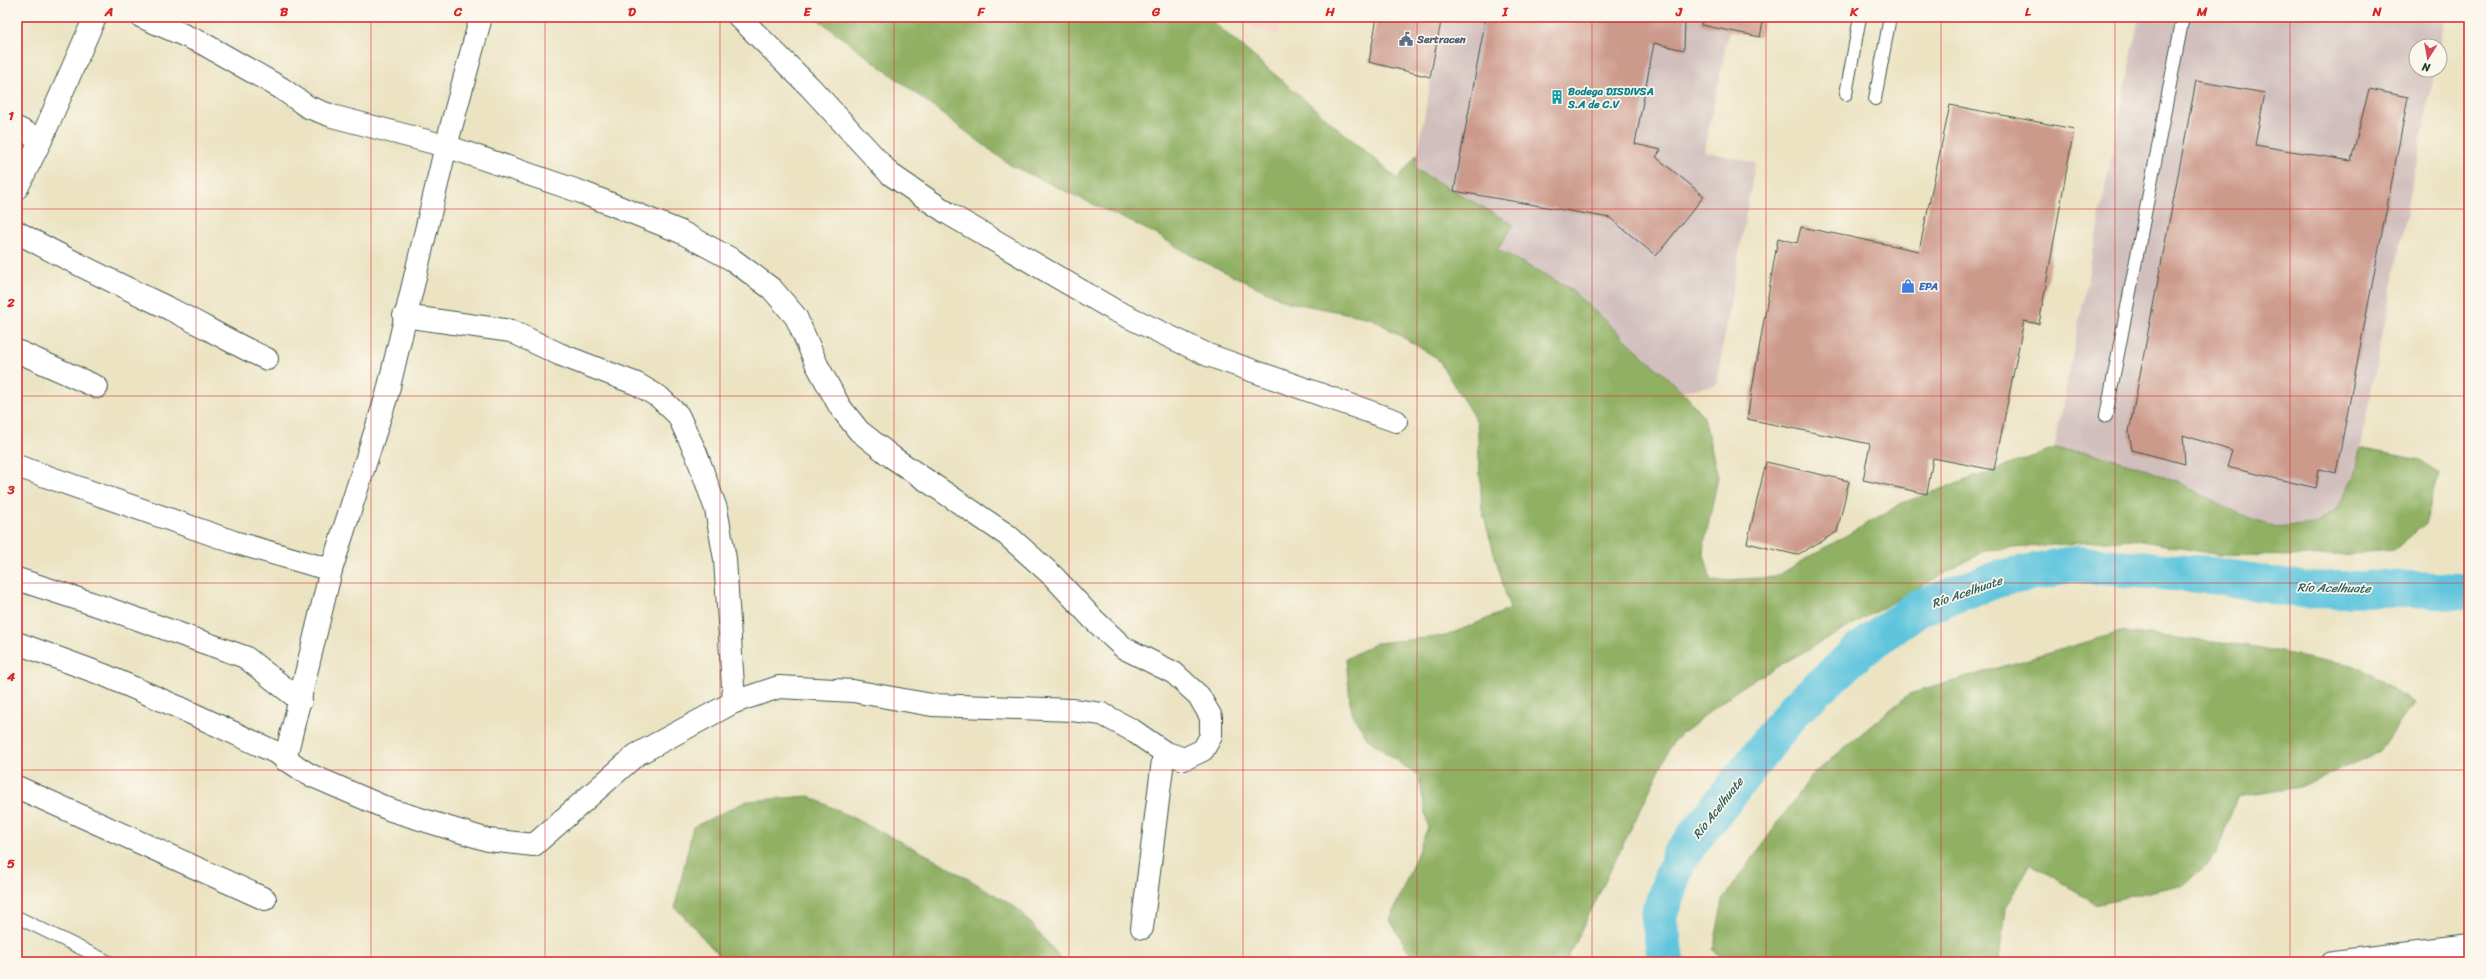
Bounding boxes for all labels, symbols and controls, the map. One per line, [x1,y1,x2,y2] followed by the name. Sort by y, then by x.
[104,0,113,23] text: A
[280,0,289,23] text: B
[453,0,463,23] text: C
[628,0,636,23] text: D
[803,0,812,23] text: E
[976,0,985,23] text: F
[1151,0,1161,23] text: G
[1324,0,1335,23] text: H
[1501,0,1509,23] text: I
[1675,0,1683,23] text: J
[1849,0,1859,23] text: K
[2025,0,2032,23] text: L
[2196,0,2208,23] text: M
[2371,0,2382,23] text: N
[1416,30,1466,49] place label: Sertracen
[1398,31,1414,47] public building icon: Sertracen
[2408,38,2448,78] north arrow
[2420,57,2433,78] text: N
[1567,82,1654,114] place label: Bodega DISDIVSA S.A de C.V
[1549,89,1565,105] building icon: Bodega DISDIVSA S.A de C.V
[8,104,14,127] text: 1
[1919,277,1938,296] place label: EPA
[1900,278,1916,294] shop icon: EPA
[6,291,15,314] text: 2
[6,478,15,501] text: 3
[1929,569,2007,614] water label: Río Acelhuate
[2297,576,2373,600] water label: Río Acelhuate
[6,665,16,688] text: 4
[1687,771,1750,844] water label: Río Acelhuate
[7,852,15,875] text: 5

